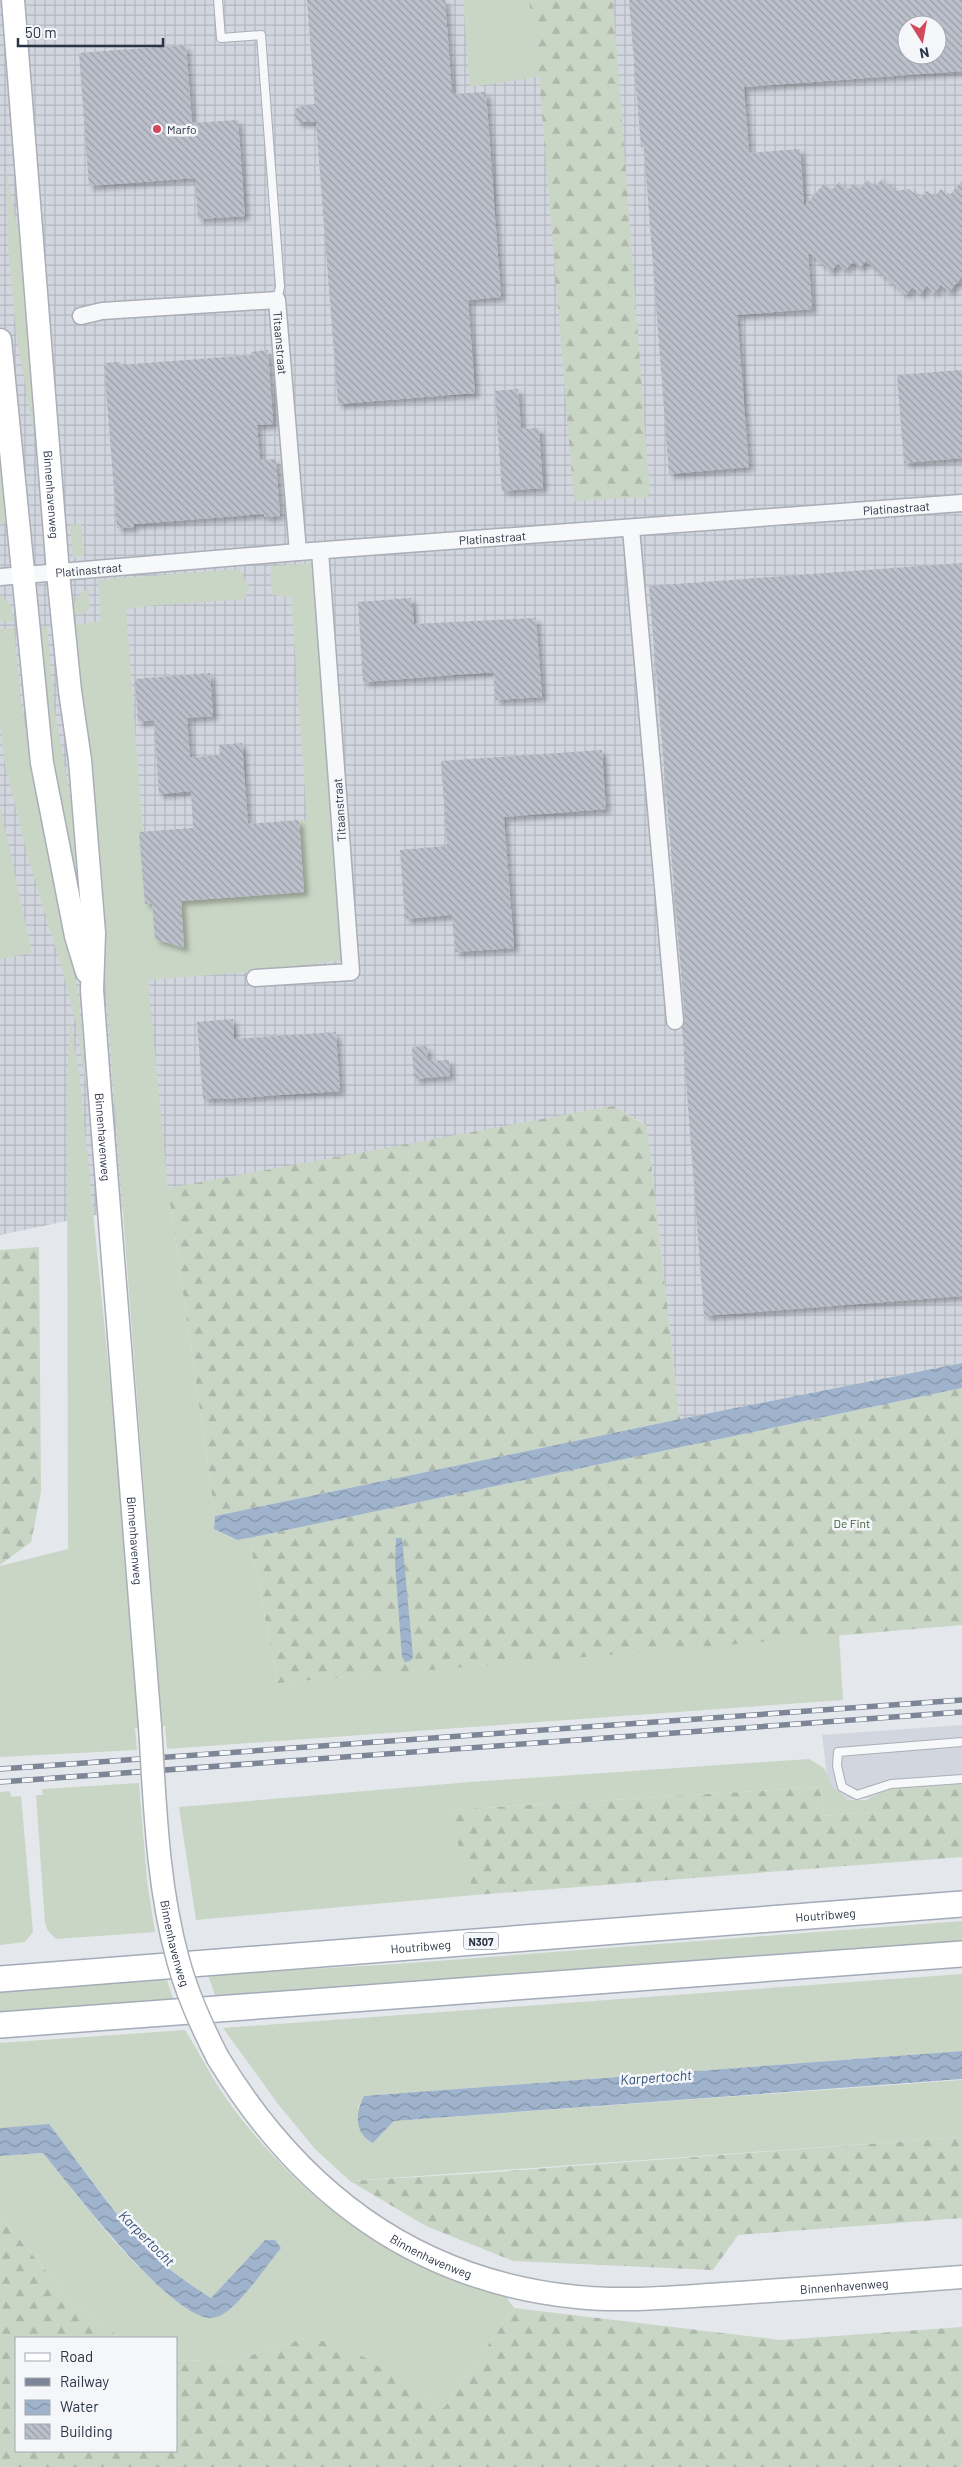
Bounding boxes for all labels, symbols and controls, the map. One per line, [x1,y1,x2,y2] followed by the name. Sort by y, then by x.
[18,15,162,47] scale bar
[897,15,947,65] north arrow
[25,23,57,41] text: 50 m
[918,44,931,62] text: N
[167,122,197,136] place label: Marfo
[151,123,163,135] marker: Marfo
[271,310,290,375] street label: Titaanstraat
[41,450,62,539] street label: Binnenhavenweg
[862,498,930,517] street label: Platinastraat
[458,528,526,547] street label: Platinastraat
[55,560,123,579] street label: Platinastraat
[330,778,348,842] street label: Titaanstraat
[93,1092,114,1181] street label: Binnenhavenweg
[125,1496,146,1585] street label: Binnenhavenweg
[834,1516,870,1530] park label: De Fint
[158,1899,193,1988] street label: Binnenhavenweg
[795,1905,856,1924] street label: Houtribweg
[464,1932,498,1950] road number: N307
[390,1937,451,1956] street label: Houtribweg
[620,2066,692,2088] water label: Karpertocht
[116,2207,178,2269] water label: Karpertocht
[388,2231,474,2281] street label: Binnenhavenweg
[800,2276,889,2296] street label: Binnenhavenweg
[15,2337,178,2452] legend
[60,2347,93,2365] text: Road
[60,2372,109,2390] text: Railway
[60,2397,99,2415] text: Water
[60,2422,113,2440] text: Building

